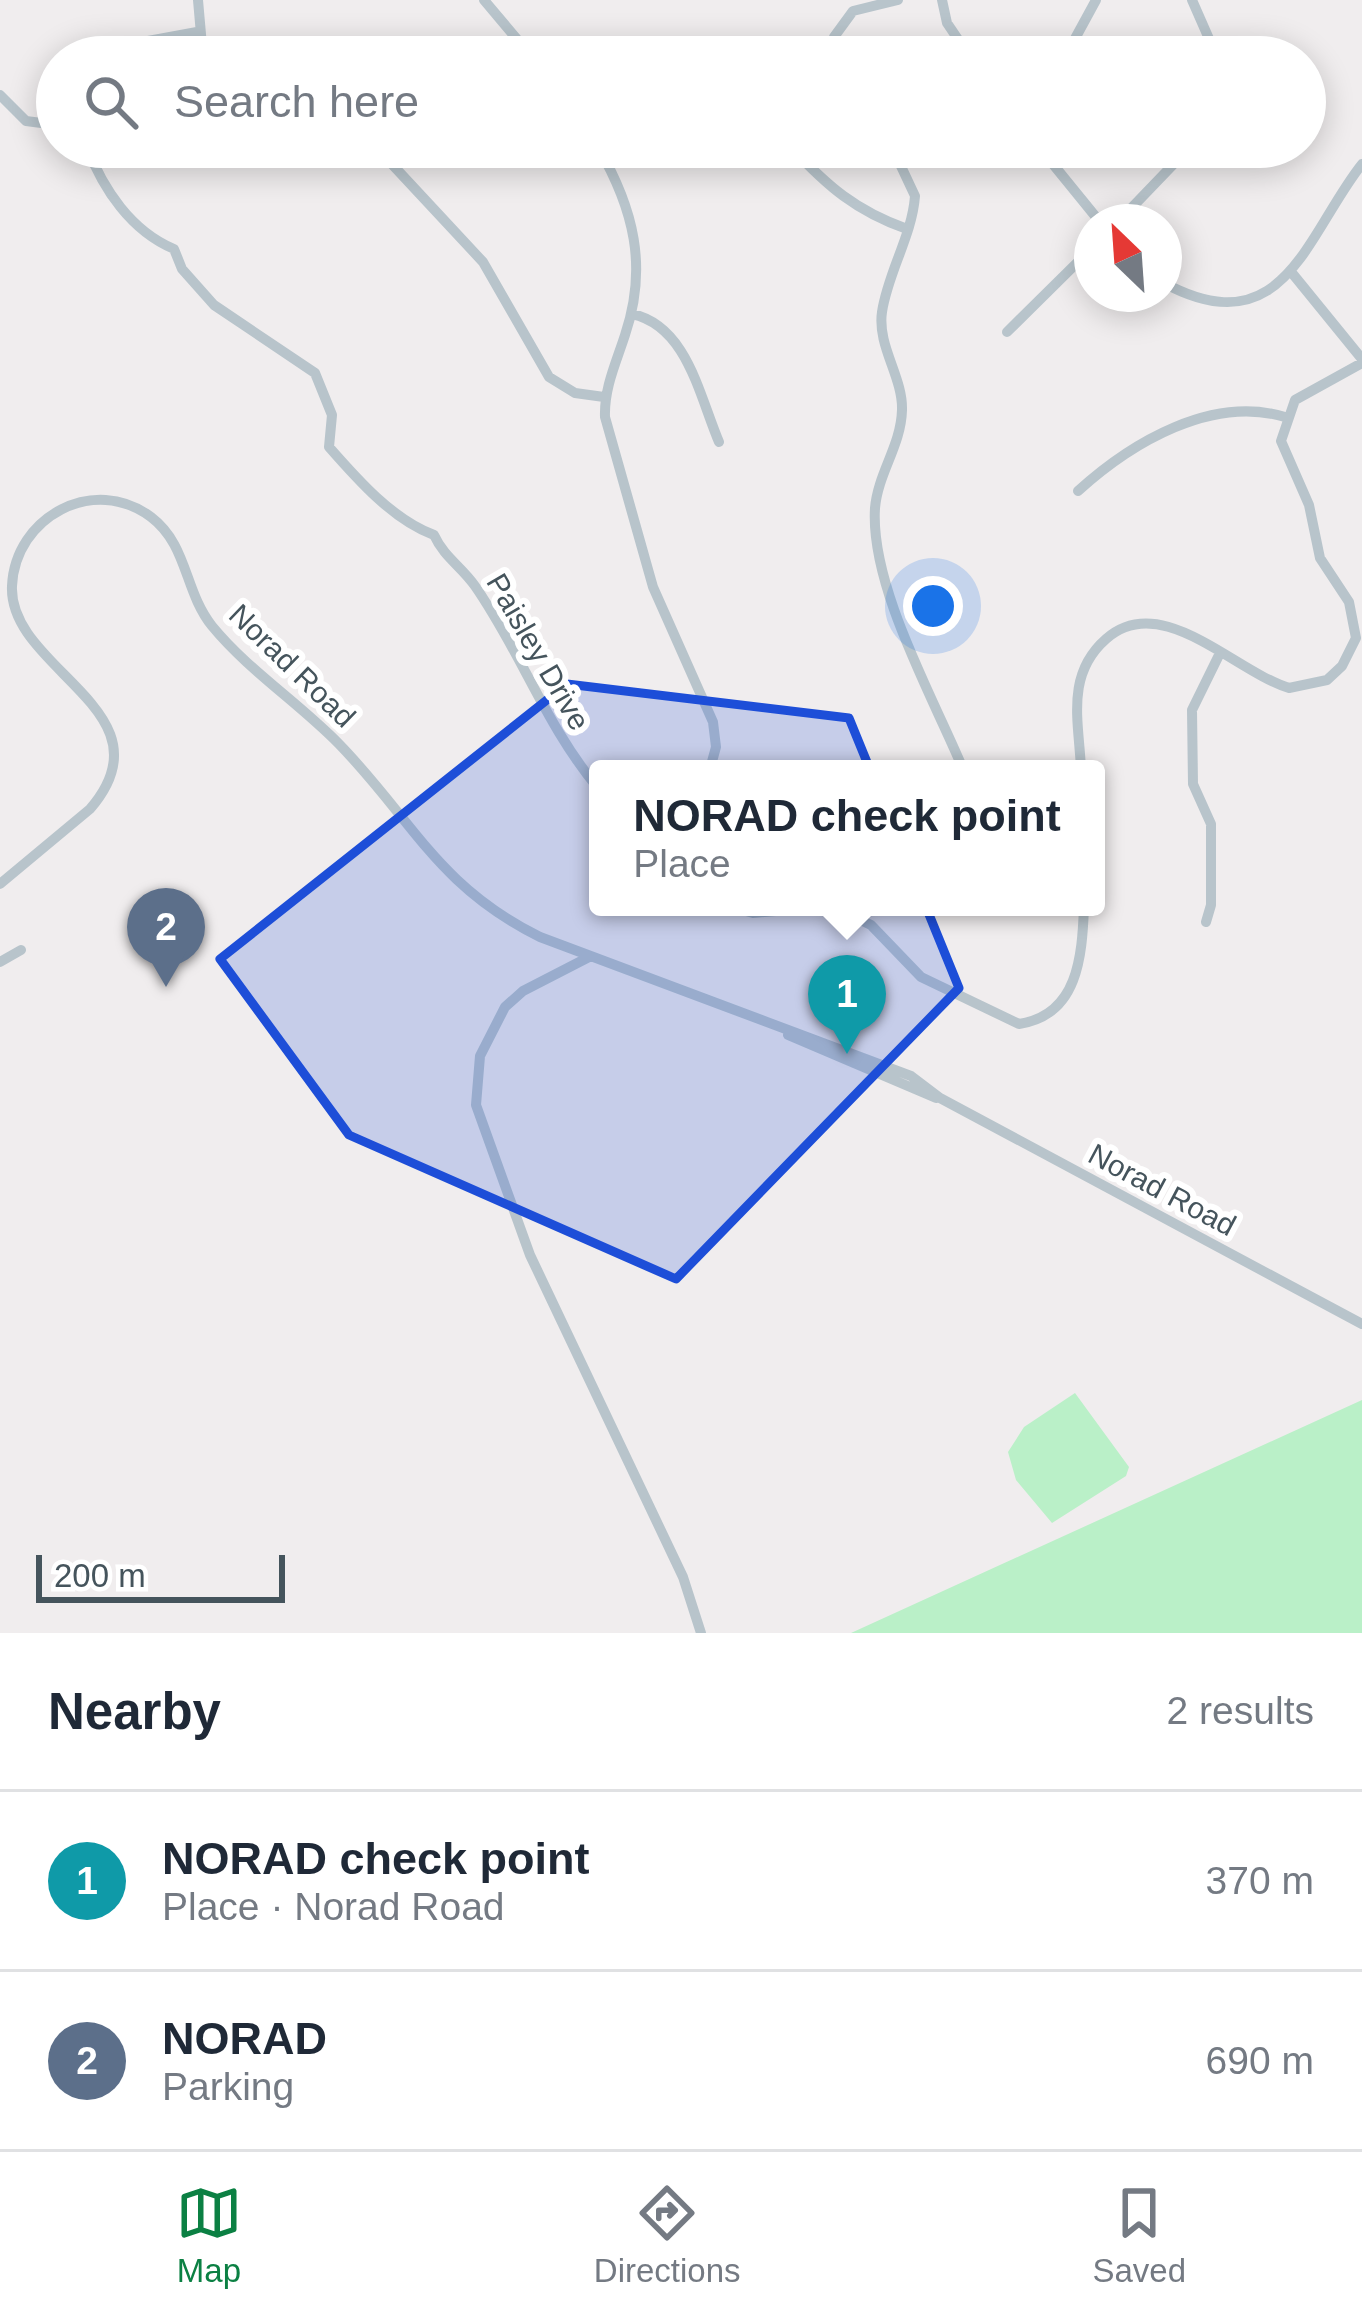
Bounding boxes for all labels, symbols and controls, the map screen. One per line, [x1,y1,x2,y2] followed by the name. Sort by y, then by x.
[36,36,1326,168] search box
[78,69,144,135] icon: search
[174,76,419,127] text: Search here
[1074,204,1182,312] north arrow
[480,568,596,736] street label: Paisley Drive
[903,576,963,636] your location
[223,598,362,734] street label: Norad Road
[589,760,1105,916] popup
[633,790,1061,841] text: NORAD check point
[633,842,731,885] text: Place
[127,888,205,987] pin: 2
[808,955,886,1054] pin: 1
[1083,1137,1241,1242] street label: Norad Road
[36,1549,285,1602] scale bar
[54,1557,146,1594] text: 200 m
[48,1683,221,1740] text: Nearby
[1167,1689,1314,1732] text: 2 results
[162,1833,590,1884] text: NORAD check point
[76,1859,98,1902] text: 1
[1206,1859,1314,1902] text: 370 m
[162,1885,505,1928] text: Place · Norad Road
[162,2013,327,2064] text: NORAD
[76,2039,98,2082] text: 2
[1206,2039,1314,2082] text: 690 m
[162,2065,294,2108] text: Parking
[176,2180,242,2290] tab: Map
[594,2180,741,2290] tab: Directions
[1092,2180,1186,2290] tab: Saved

